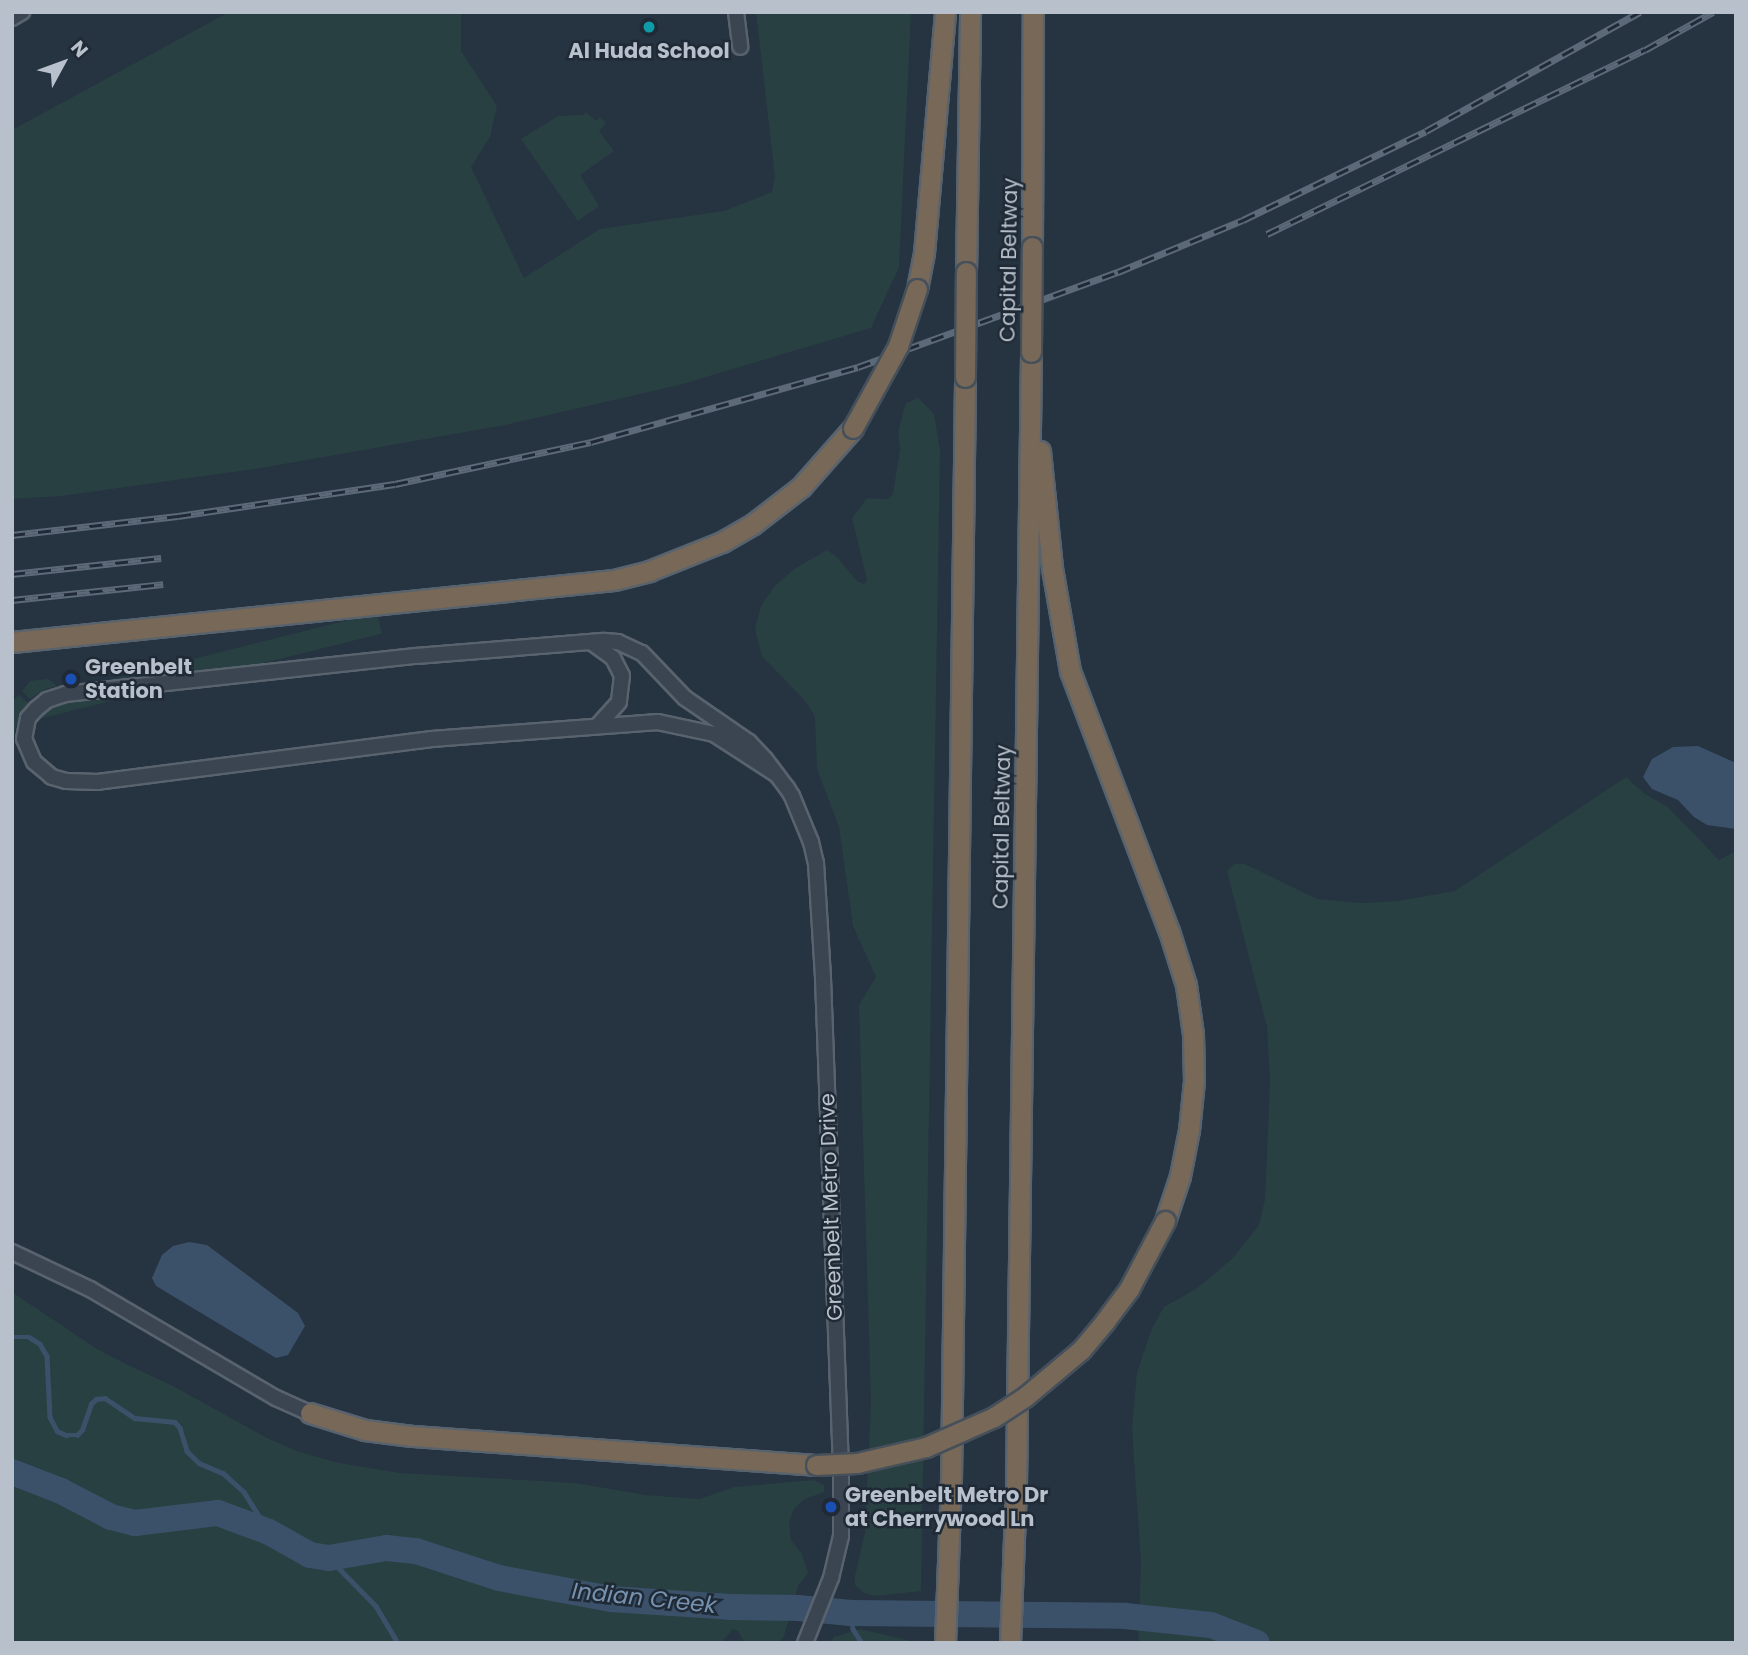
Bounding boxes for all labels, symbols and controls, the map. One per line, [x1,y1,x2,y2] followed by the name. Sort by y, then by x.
[641,19,657,35] marker: Al Huda School
[28,28,98,98] north arrow
[64,35,94,63] text: N
[568,38,730,64] place label: Al Huda School
[995,178,1023,342] street label: Capital Beltway
[85,654,192,704] place label: Greenbelt Station
[63,671,79,687] marker: Greenbelt Station
[988,745,1016,909] street label: Capital Beltway
[814,1093,848,1321] street label: Greenbelt Metro Drive
[845,1482,1048,1532] place label: Greenbelt Metro Dr at Cherrywood Ln
[823,1499,839,1515] marker: Greenbelt Metro Dr at Cherrywood Ln
[570,1577,718,1619] water label: Indian Creek

